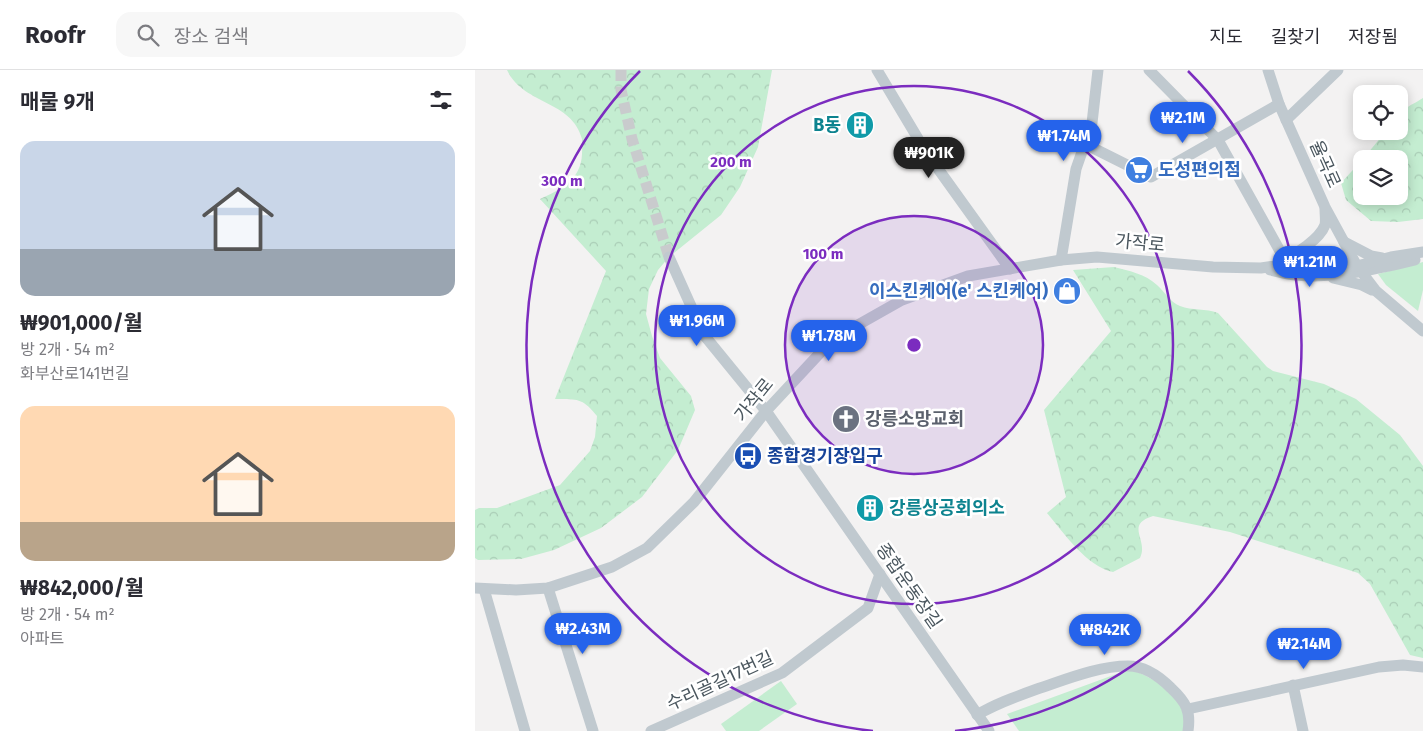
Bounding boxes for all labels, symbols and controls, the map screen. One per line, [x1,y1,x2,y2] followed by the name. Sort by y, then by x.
[116,12,466,57] search box
[25,21,86,49] text: Roofr
[134,21,162,49] icon: search
[174,25,249,48] text: 장소 검색
[1210,26,1243,48] text: 지도
[1271,26,1320,48] text: 길찾기
[1348,26,1398,48] text: 저장됨
[1353,85,1408,205] map controls
[1353,85,1408,140] button: locate
[427,86,455,114] icon: filters
[20,89,95,115] text: 매물 9개
[1148,102,1218,144] pin: ₩2.1M
[1161,108,1205,127] text: ₩2.1M
[845,110,875,140] building icon: B동
[813,114,841,136] place label: B동
[1023,119,1105,162] pin: ₩1.74M
[1037,126,1091,145] text: ₩1.74M
[894,136,964,179] pin: ₩901K
[1305,137,1345,191] street label: 율곡로
[904,143,954,162] text: ₩901K
[1353,150,1408,205] button: layers
[710,153,752,171] text: 200 m
[1124,155,1154,185] supermarket icon: 도성편의점
[1158,159,1241,181] place label: 도성편의점
[540,172,583,190] text: 300 m
[193,174,283,264] icon: home
[1114,230,1166,256] street label: 가작로
[803,245,843,263] text: 100 m
[1269,246,1351,288] pin: ₩1.21M
[1284,252,1336,271] text: ₩1.21M
[1052,276,1082,306] shop icon: 이스킨케어(e' 스킨케어)
[869,280,1048,302] place label: 이스킨케어(e' 스킨케어)
[656,304,738,347] pin: ₩1.96M
[20,310,143,336] text: ₩901,000/월
[670,311,724,330] text: ₩1.96M
[788,320,870,362] pin: ₩1.78M
[802,326,856,345] text: ₩1.78M
[905,336,923,354] centre of rings
[20,340,115,359] text: 방 2개 · 54 m²
[20,364,130,383] text: 화부산로141번길
[730,374,778,426] street label: 가작로
[831,404,861,434] church icon: 강릉소망교회
[865,408,964,430] place label: 강릉소망교회
[193,439,283,529] icon: home
[733,441,763,471] bus stop icon: 종합경기장입구
[767,445,883,467] place label: 종합경기장입구
[855,493,885,523] building icon: 강릉상공회의소
[889,497,1005,519] place label: 강릉상공회의소
[871,539,947,633] street label: 종합운동장길
[20,575,144,601] text: ₩842,000/월
[20,605,115,624] text: 방 2개 · 54 m²
[542,612,624,655] pin: ₩2.43M
[1070,614,1140,656] pin: ₩842K
[556,619,610,638] text: ₩2.43M
[1080,620,1130,639] text: ₩842K
[1263,628,1345,670] pin: ₩2.14M
[20,629,64,648] text: 아파트
[1277,634,1331,653] text: ₩2.14M
[663,647,777,715] street label: 수리골길17번길

